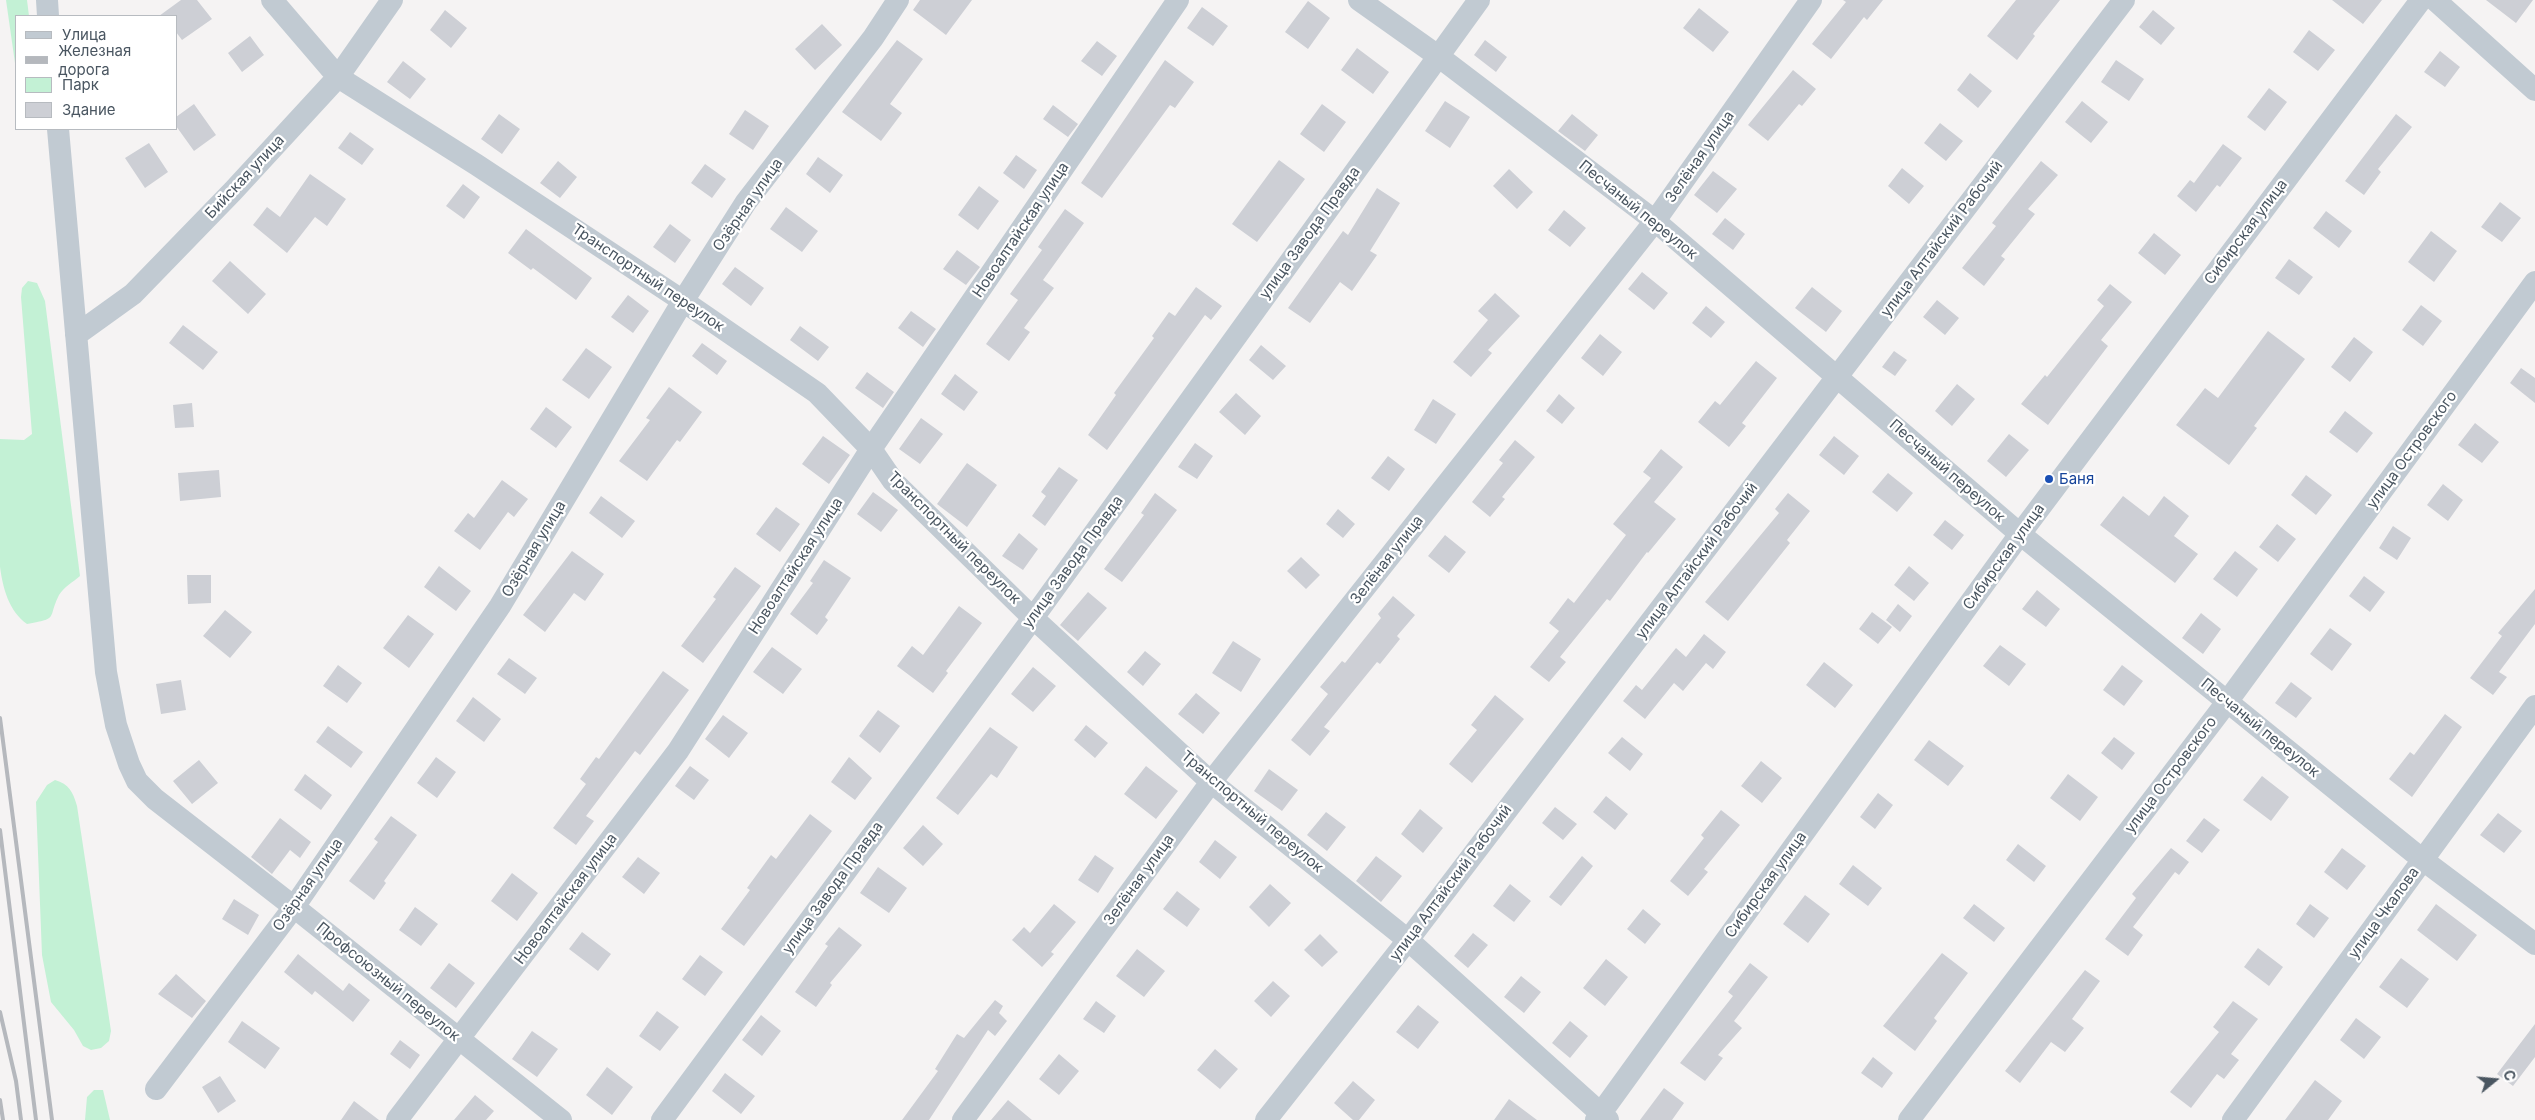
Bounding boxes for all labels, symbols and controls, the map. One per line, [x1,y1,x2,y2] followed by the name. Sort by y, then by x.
[15,15,178,130] legend
[62,25,106,44] text: Улица
[58,41,131,79] text: Железная дорога
[62,75,99,94] text: Парк
[62,100,116,119] text: Здание
[1662,108,1738,206] street label: Зелёная улица
[202,131,288,223] street label: Бийская улица
[709,155,787,255] street label: Озёрная улица
[1575,157,1701,263] street label: Песчаный переулок
[1877,157,2007,321] street label: улица Алтайский Рабочий
[969,159,1073,301] street label: Новоалтайская улица
[1256,163,1364,303] street label: улица Завода Правда
[2201,176,2291,288] street label: Сибирская улица
[568,220,728,336] street label: Транспортный переулок
[2363,388,2461,512] street label: улица Островского
[1885,416,2009,526] street label: Песчаный переулок
[884,468,1024,608] street label: Транспортный переулок
[2059,470,2094,488] place label: Баня
[2043,473,2055,485] marker: Баня
[1632,479,1762,643] street label: улица Алтайский Рабочий
[1019,492,1127,632] street label: улица Завода Правда
[745,494,847,638] street label: Новоалтайская улица
[498,498,570,600] street label: Озёрная улица
[1959,500,2049,614] street label: Сибирская улица
[1347,512,1427,608] street label: Зелёная улица
[2197,675,2323,781] street label: Песчаный переулок
[2121,713,2221,837] street label: улица Островского
[1177,747,1327,877] street label: Транспортный переулок
[1386,801,1516,965] street label: улица Алтайский Рабочий
[779,818,887,958] street label: улица Завода Правда
[1721,828,1811,942] street label: Сибирская улица
[511,830,621,968] street label: Новоалтайская улица
[1100,831,1178,929] street label: Зелёная улица
[269,835,347,935] street label: Озёрная улица
[2345,864,2423,962] street label: улица Чкалова
[313,919,463,1045] street label: Профсоюзный переулок
[2470,1055,2520,1105] north arrow
[2500,1068,2519,1083] text: С

